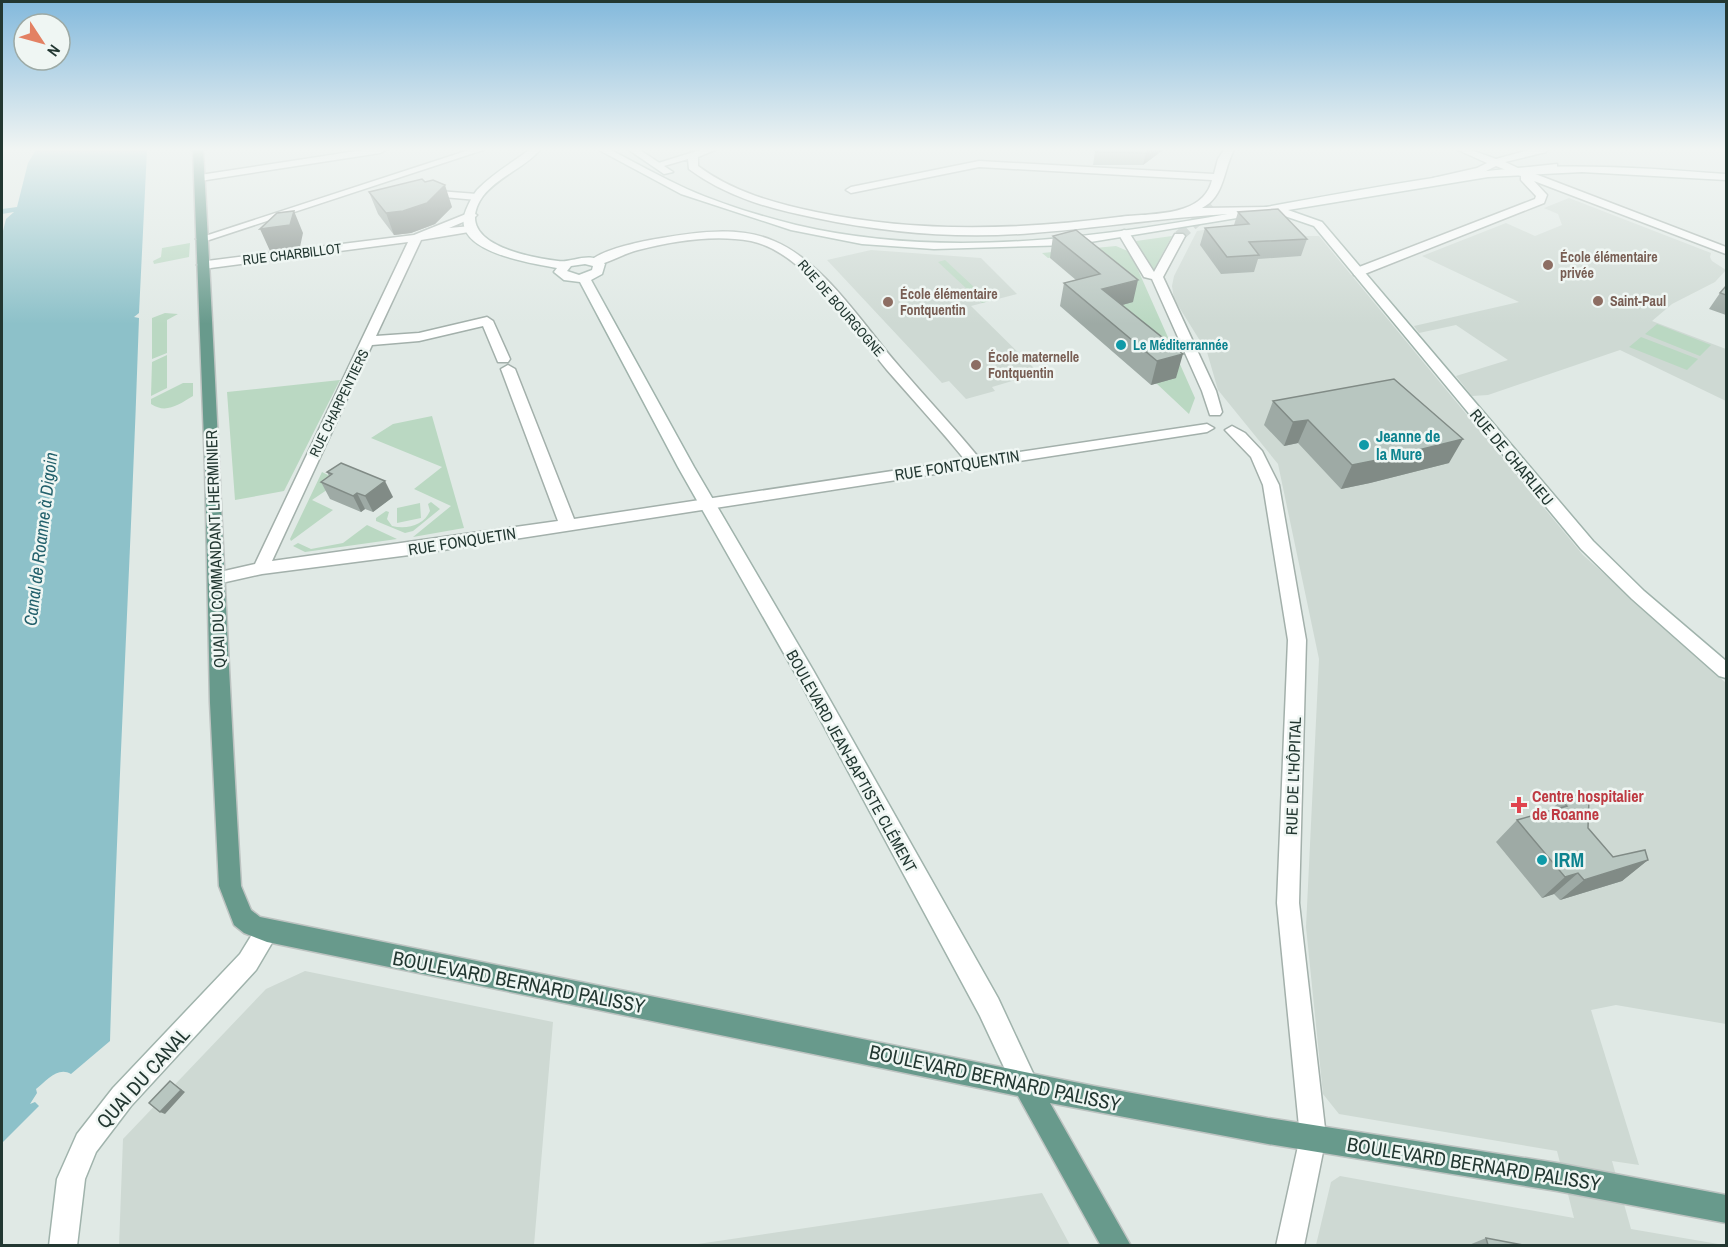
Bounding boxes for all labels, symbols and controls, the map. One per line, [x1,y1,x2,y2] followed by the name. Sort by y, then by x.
[12,12,72,72] north arrow
[42,41,66,61] text: N
[242,239,342,269] street label: RUE CHARBILLOT
[1560,248,1658,282] place label: École élémentaire privée
[794,256,888,360] street label: RUE DE BOURGOGNE
[1541,258,1555,272] marker: École élémentaire privée
[900,285,998,319] place label: École élémentaire Fontquentin
[1610,292,1666,310] place label: Saint-Paul
[1591,294,1605,308] marker: Saint-Paul
[881,295,895,309] marker: École élémentaire Fontquentin
[1133,336,1228,354] place label: Le Méditerrannée
[1114,338,1128,352] marker: Le Méditerrannée
[305,346,373,460] street label: RUE CHARPENTIERS
[988,348,1079,382] place label: École maternelle Fontquentin
[969,358,983,372] marker: École maternelle Fontquentin
[1465,404,1559,510] street label: RUE DE CHARLIEU
[1376,425,1440,465] place label: Jeanne de la Mure
[200,429,230,668] street label: QUAI DU COMMANDANT LHERMINIER
[1357,438,1371,452] marker: Jeanne de la Mure
[893,444,1021,486] street label: RUE FONTQUENTIN
[17,451,64,627] water label: Canal de Roanne à Digoin
[407,522,517,560] street label: RUE FONQUETIN
[781,646,923,876] street label: BOULEVARD JEAN-BAPTISTE CLÉMENT
[1280,716,1306,835] street label: RUE DE L'HÔPITAL
[1532,785,1644,825] place label: Centre hospitalier de Roanne
[1510,796,1528,814] marker: Centre hospitalier de Roanne
[1554,846,1584,873] place label: IRM
[1535,853,1549,867] marker: IRM
[391,944,648,1019] street label: BOULEVARD BERNARD PALISSY
[90,1021,195,1134] street label: QUAI DU CANAL
[867,1038,1123,1117] street label: BOULEVARD BERNARD PALISSY
[1345,1130,1603,1197] street label: BOULEVARD BERNARD PALISSY

